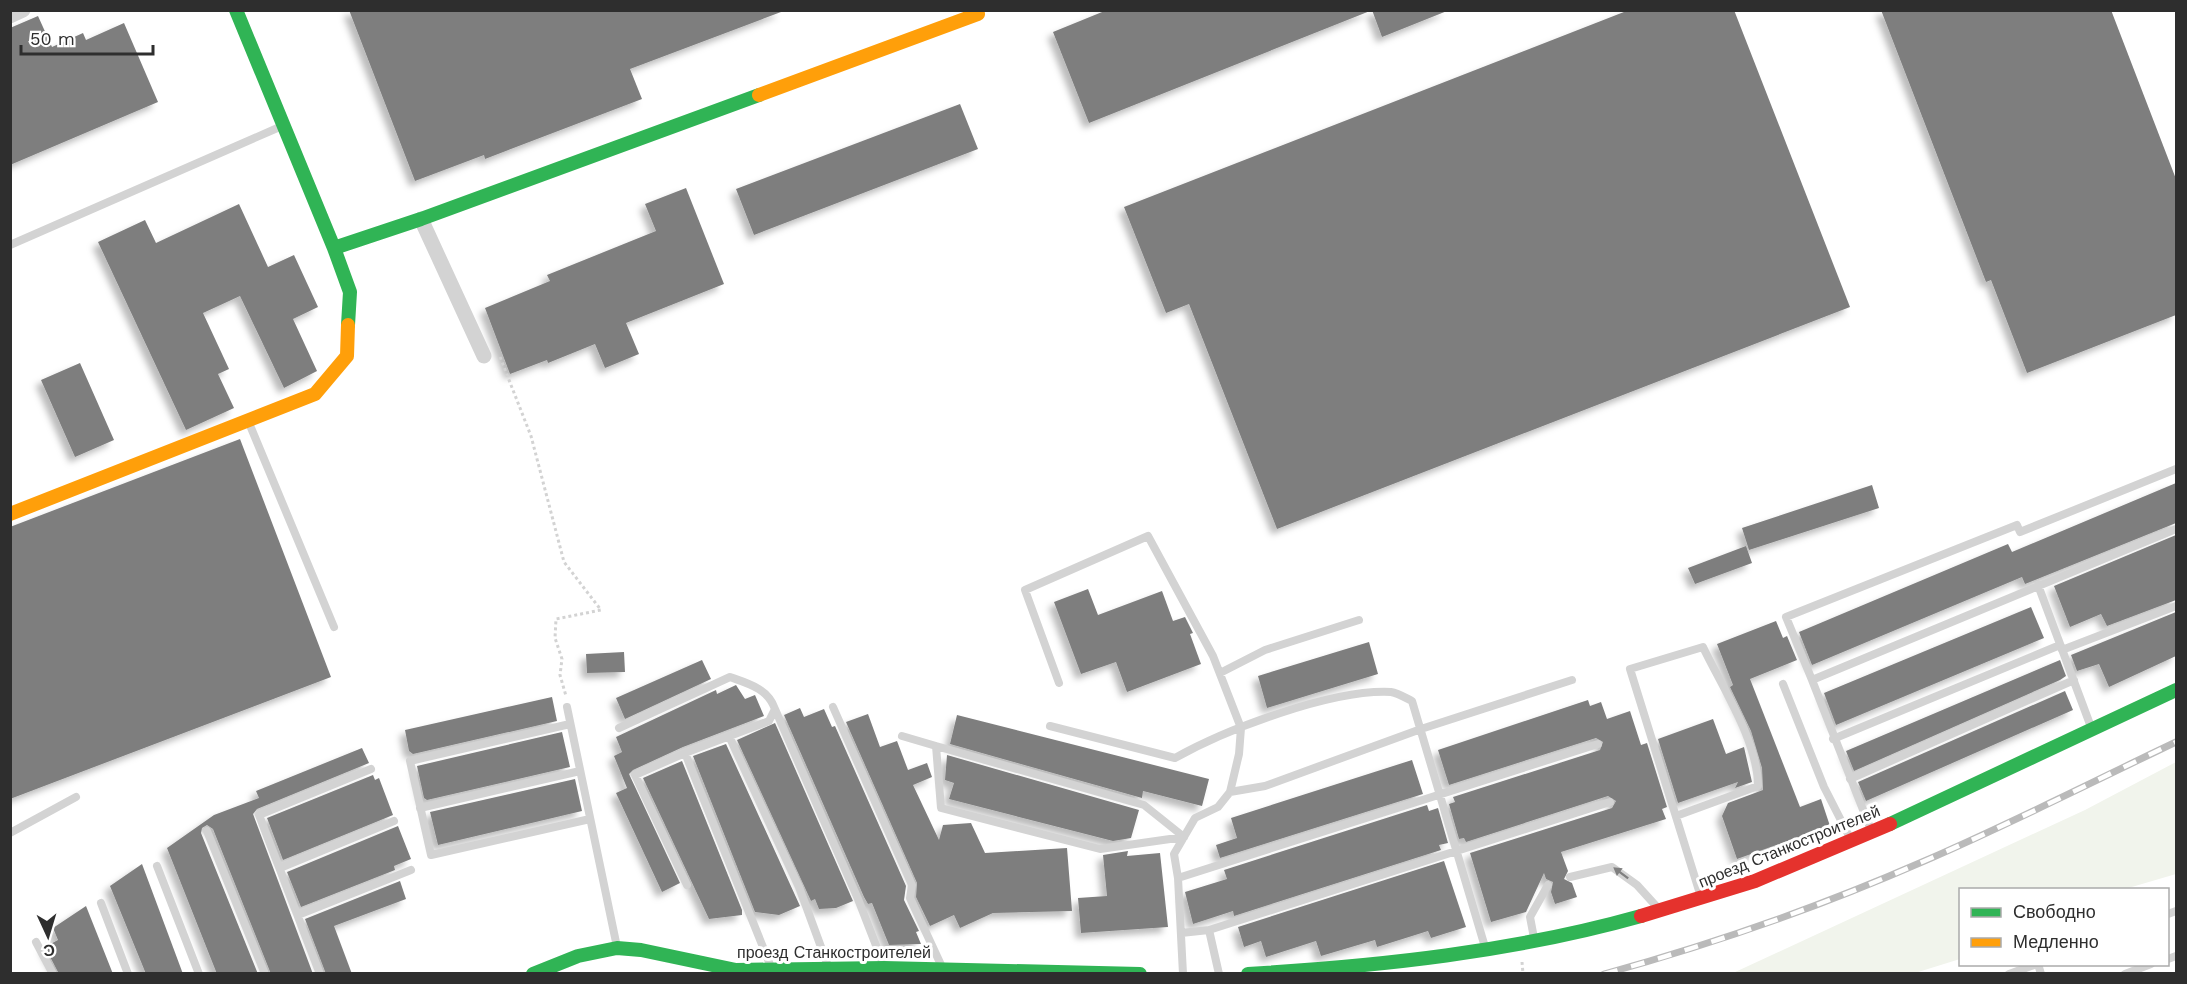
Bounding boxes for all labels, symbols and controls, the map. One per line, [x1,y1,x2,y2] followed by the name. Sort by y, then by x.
[21,18,153,56] scale bar
[30,28,75,49] text: 50 m
[1696,801,1883,892] street label: проезд Станкостроителей
[1613,867,1629,880] one-way arrow
[1959,888,2169,966] legend
[2013,901,2096,922] text: Свободно
[18,906,78,966] north arrow
[2013,931,2099,952] text: Медленно
[42,941,55,960] text: С
[737,943,931,962] street label: проезд Станкостроителей

